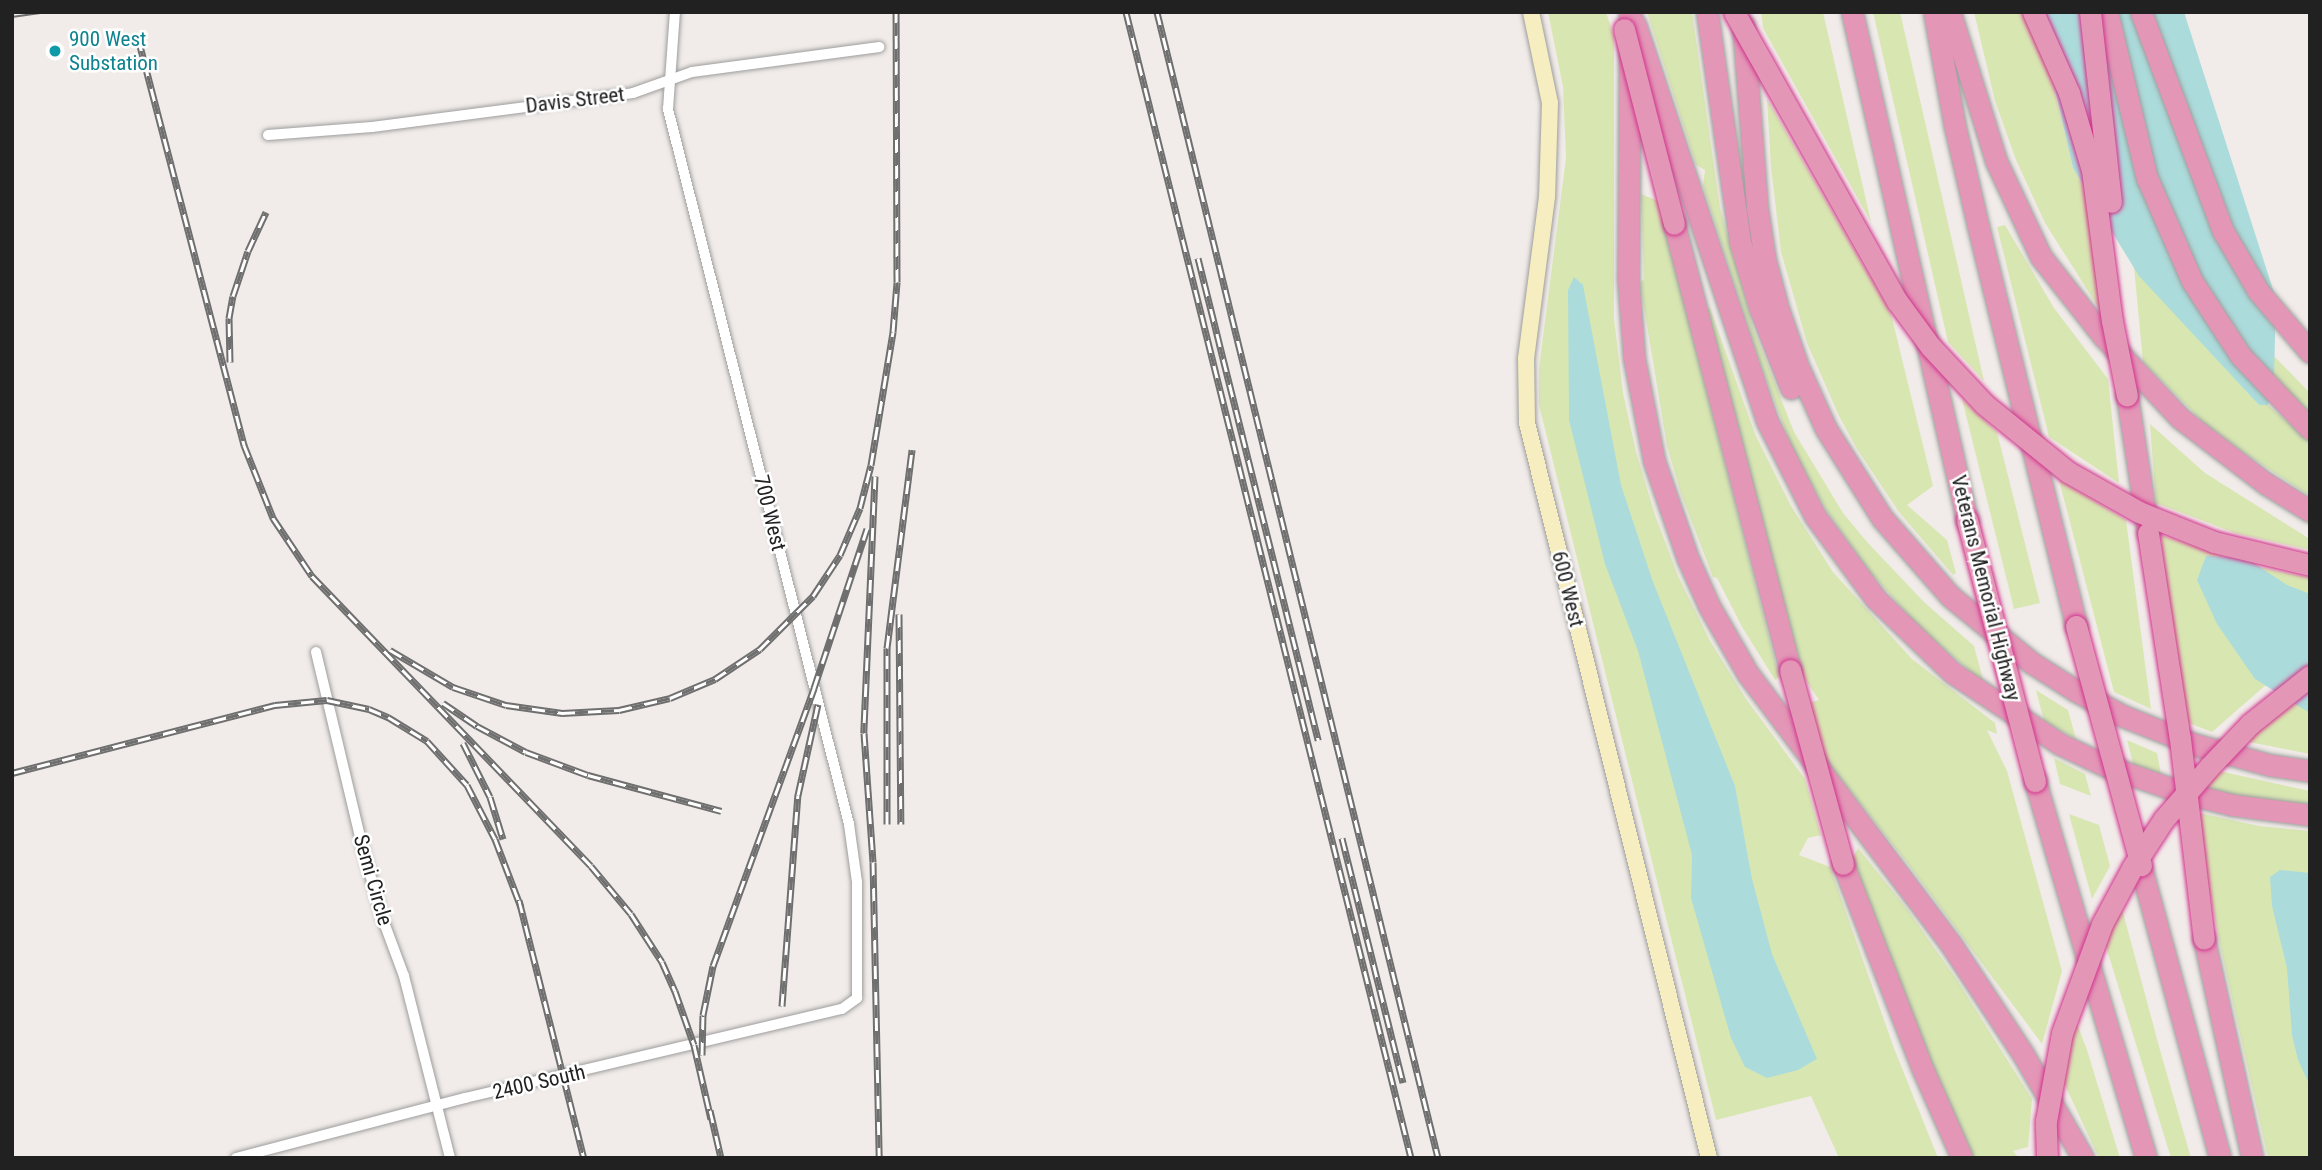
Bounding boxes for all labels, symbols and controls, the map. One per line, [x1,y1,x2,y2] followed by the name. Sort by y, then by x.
[69,26,158,76] place label: 900 West Substation
[47,43,63,59] marker: 900 West Substation
[524,81,626,119] street label: Davis Street
[748,472,792,554] street label: 700 West
[1946,473,2026,703] street label: Veterans Memorial Highway
[1546,548,1590,630] street label: 600 West
[348,832,398,928] street label: Semi Circle
[490,1059,588,1105] street label: 2400 South

